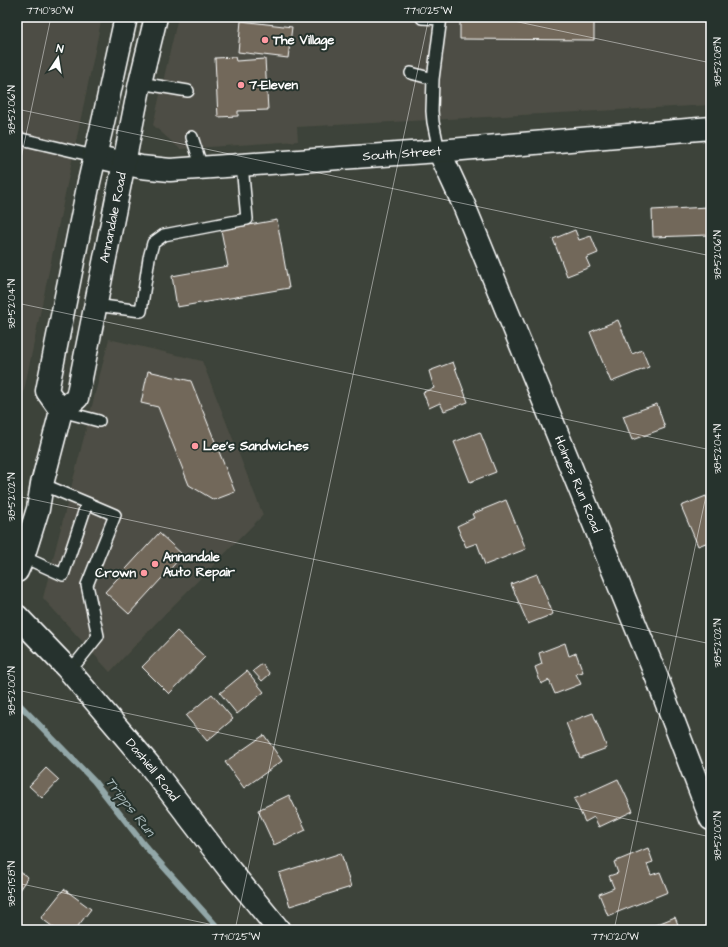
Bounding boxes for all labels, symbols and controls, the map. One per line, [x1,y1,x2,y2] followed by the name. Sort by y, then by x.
[27,4,74,18] text: 77°10'30"W
[404,4,453,18] text: 77°10'25"W
[272,31,334,51] place label: The Village
[260,35,270,45] marker: The Village
[711,37,725,87] text: 38°52'08"N
[38,38,78,78] north arrow
[55,41,65,57] text: N
[248,76,299,94] place label: 7-Eleven
[236,80,246,90] marker: 7-Eleven
[5,85,19,135] text: 38°52'06"N
[362,142,443,165] street label: South Street
[95,170,131,264] street label: Annandale Road
[711,230,725,280] text: 38°52'06"N
[5,279,19,329] text: 38°52'04"N
[711,424,725,474] text: 38°52'04"N
[550,433,606,536] street label: Holmes Run Road
[203,437,309,455] place label: Lee's Sandwiches
[190,441,200,451] marker: Lee's Sandwiches
[5,473,19,521] text: 38°52'02"N
[163,548,236,582] place label: Annandale Auto Repair
[150,559,160,569] marker: Annandale Auto Repair
[95,564,136,582] place label: Crown
[139,568,149,578] marker: Crown
[711,619,725,667] text: 38°52'02"N
[5,666,19,716] text: 38°52'00"N
[121,734,183,805] street label: Dashiell Road
[100,773,160,842] water label: Tripps Run
[711,811,725,861] text: 38°52'00"N
[5,861,19,907] text: 38°51'58"N
[212,930,261,944] text: 77°10'25"W
[591,930,639,944] text: 77°10'20"W

